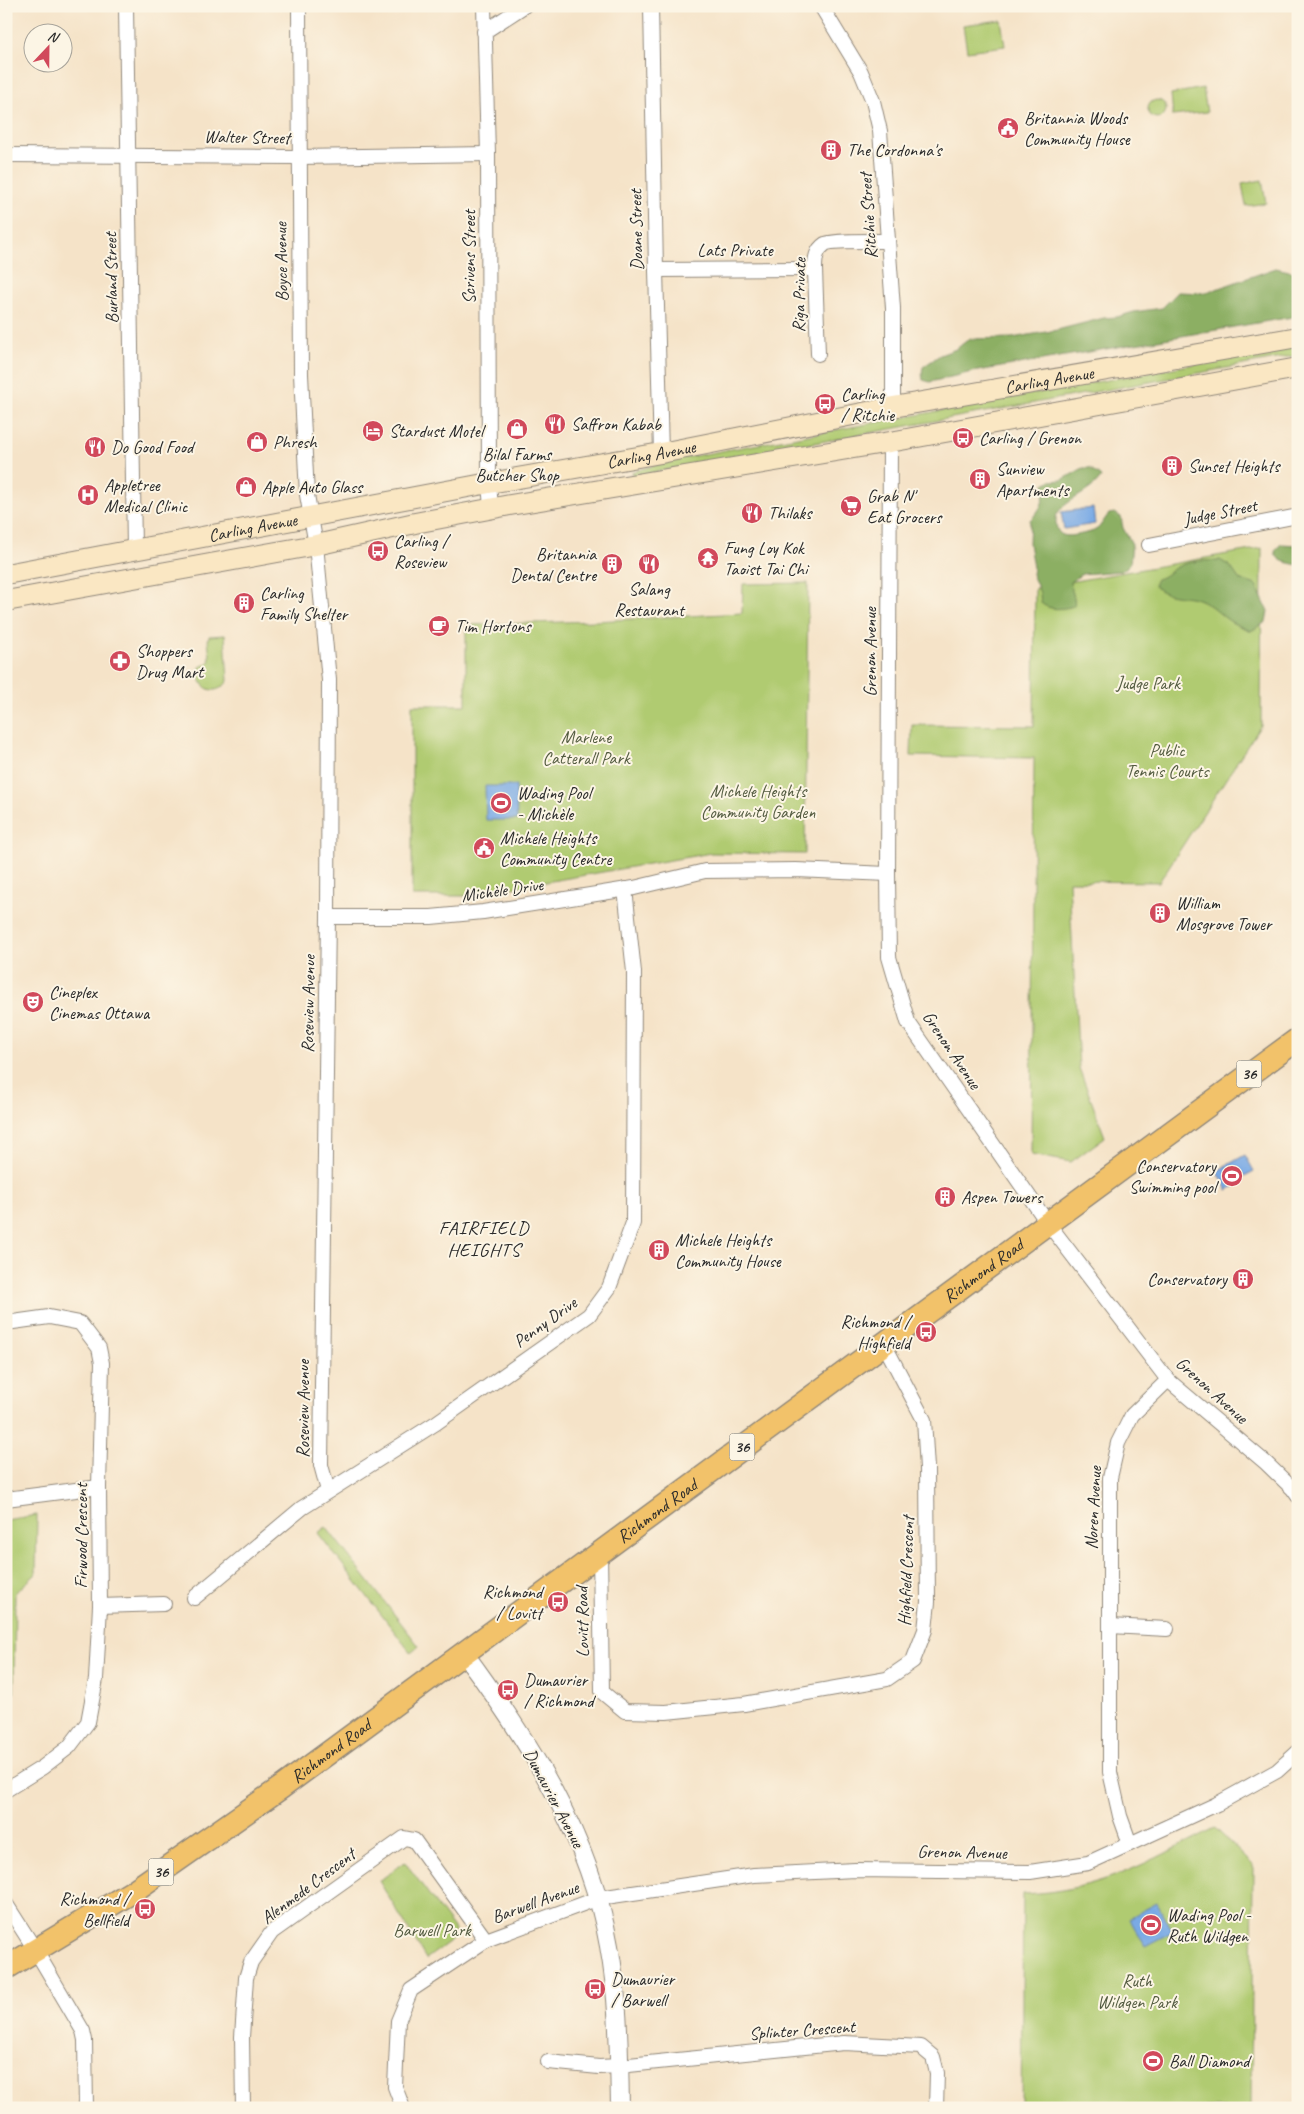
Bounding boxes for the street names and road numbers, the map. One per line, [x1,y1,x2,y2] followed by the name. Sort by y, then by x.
[204,125,293,149] street label: Walter Street
[854,169,882,260] street label: Ritchie Street
[624,187,648,271] street label: Doane Street
[458,208,480,304] street label: Scrivens Street
[269,221,293,302] street label: Boyce Avenue
[99,230,123,324] street label: Burland Street
[697,239,774,261] street label: Lats Private
[787,256,811,332] street label: Riga Private
[1003,361,1096,398] street label: Carling Avenue
[605,435,698,473] street label: Carling Avenue
[1180,494,1261,530] street label: Judge Street
[207,508,300,547] street label: Carling Avenue
[859,606,881,697] street label: Grenon Avenue
[460,873,545,907] street label: Michèle Drive
[296,954,320,1053] street label: Roseview Avenue
[918,1007,987,1094] street label: Grenon Avenue
[1236,1060,1262,1088] road number: 36
[939,1232,1030,1308] street label: Richmond Road
[509,1291,582,1352] street label: Penny Drive
[1171,1352,1253,1429] street label: Grenon Avenue
[292,1359,314,1458] street label: Roseview Avenue
[730,1434,754,1460] road number: 36
[1080,1465,1106,1550] street label: Noren Avenue
[613,1472,704,1548] street label: Richmond Road
[70,1481,92,1589] street label: Firwood Crescent
[893,1513,919,1626] street label: Highfield Crescent
[570,1584,594,1657] street label: Lovitt Road
[286,1712,378,1788] street label: Richmond Road
[519,1745,590,1852] street label: Dumaurier Avenue
[917,1840,1008,1864] street label: Grenon Avenue
[256,1842,362,1929] street label: Alenmede Crescent
[148,1858,174,1885] road number: 36
[489,1876,582,1928] street label: Barwell Avenue
[748,2015,858,2045] street label: Splinter Crescent

